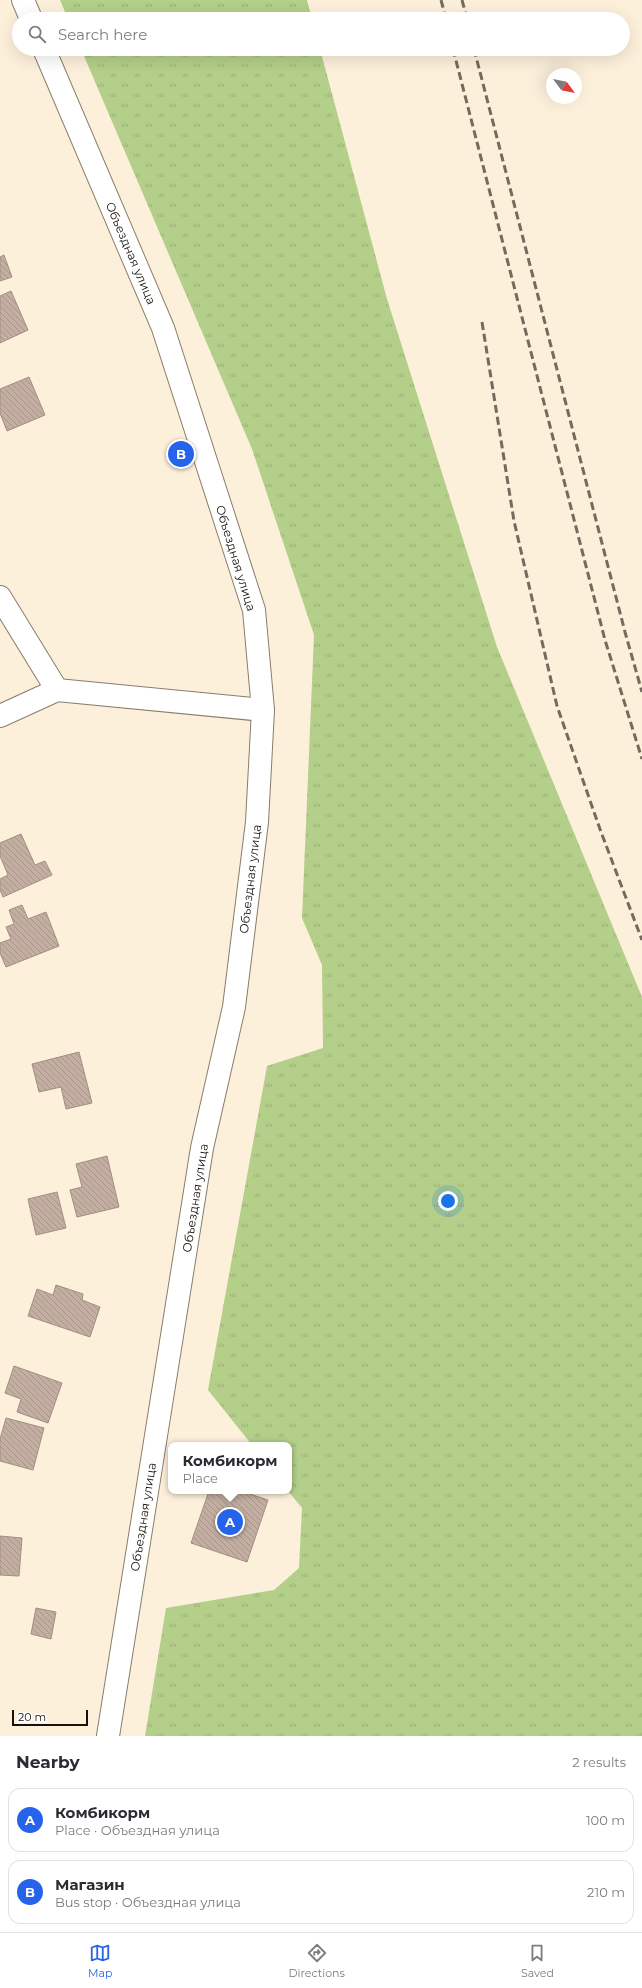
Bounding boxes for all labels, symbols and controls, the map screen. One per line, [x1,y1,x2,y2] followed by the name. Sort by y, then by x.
[12,12,630,56] search box
[26,23,48,45] icon: search
[58,25,147,44] text: Search here
[546,68,582,104] north arrow
[103,199,159,307] street label: Объездная улица
[168,439,194,469] pin: B
[213,503,259,613] street label: Объездная улица
[236,824,264,934] street label: Объездная улица
[179,1143,211,1253] street label: Объездная улица
[438,1191,458,1211] your location
[168,1442,292,1494] popup
[182,1451,278,1470] text: Комбикорм
[127,1462,159,1572] street label: Объездная улица
[182,1470,218,1486] text: Place
[217,1507,243,1537] pin: A
[12,1708,88,1727] scale bar
[18,1710,46,1724] text: 20 m
[16,1752,80,1772] text: Nearby
[572,1754,626,1770] text: 2 results
[55,1803,150,1822] text: Комбикорм
[25,1812,35,1828] text: A
[586,1812,625,1828] text: 100 m
[55,1822,220,1838] text: Place · Объездная улица
[55,1875,125,1894] text: Магазин
[25,1884,35,1900] text: B
[587,1884,625,1900] text: 210 m
[55,1894,241,1910] text: Bus stop · Объездная улица
[88,1942,112,1980] tab: Map
[289,1942,345,1980] tab: Directions
[521,1942,554,1980] tab: Saved

